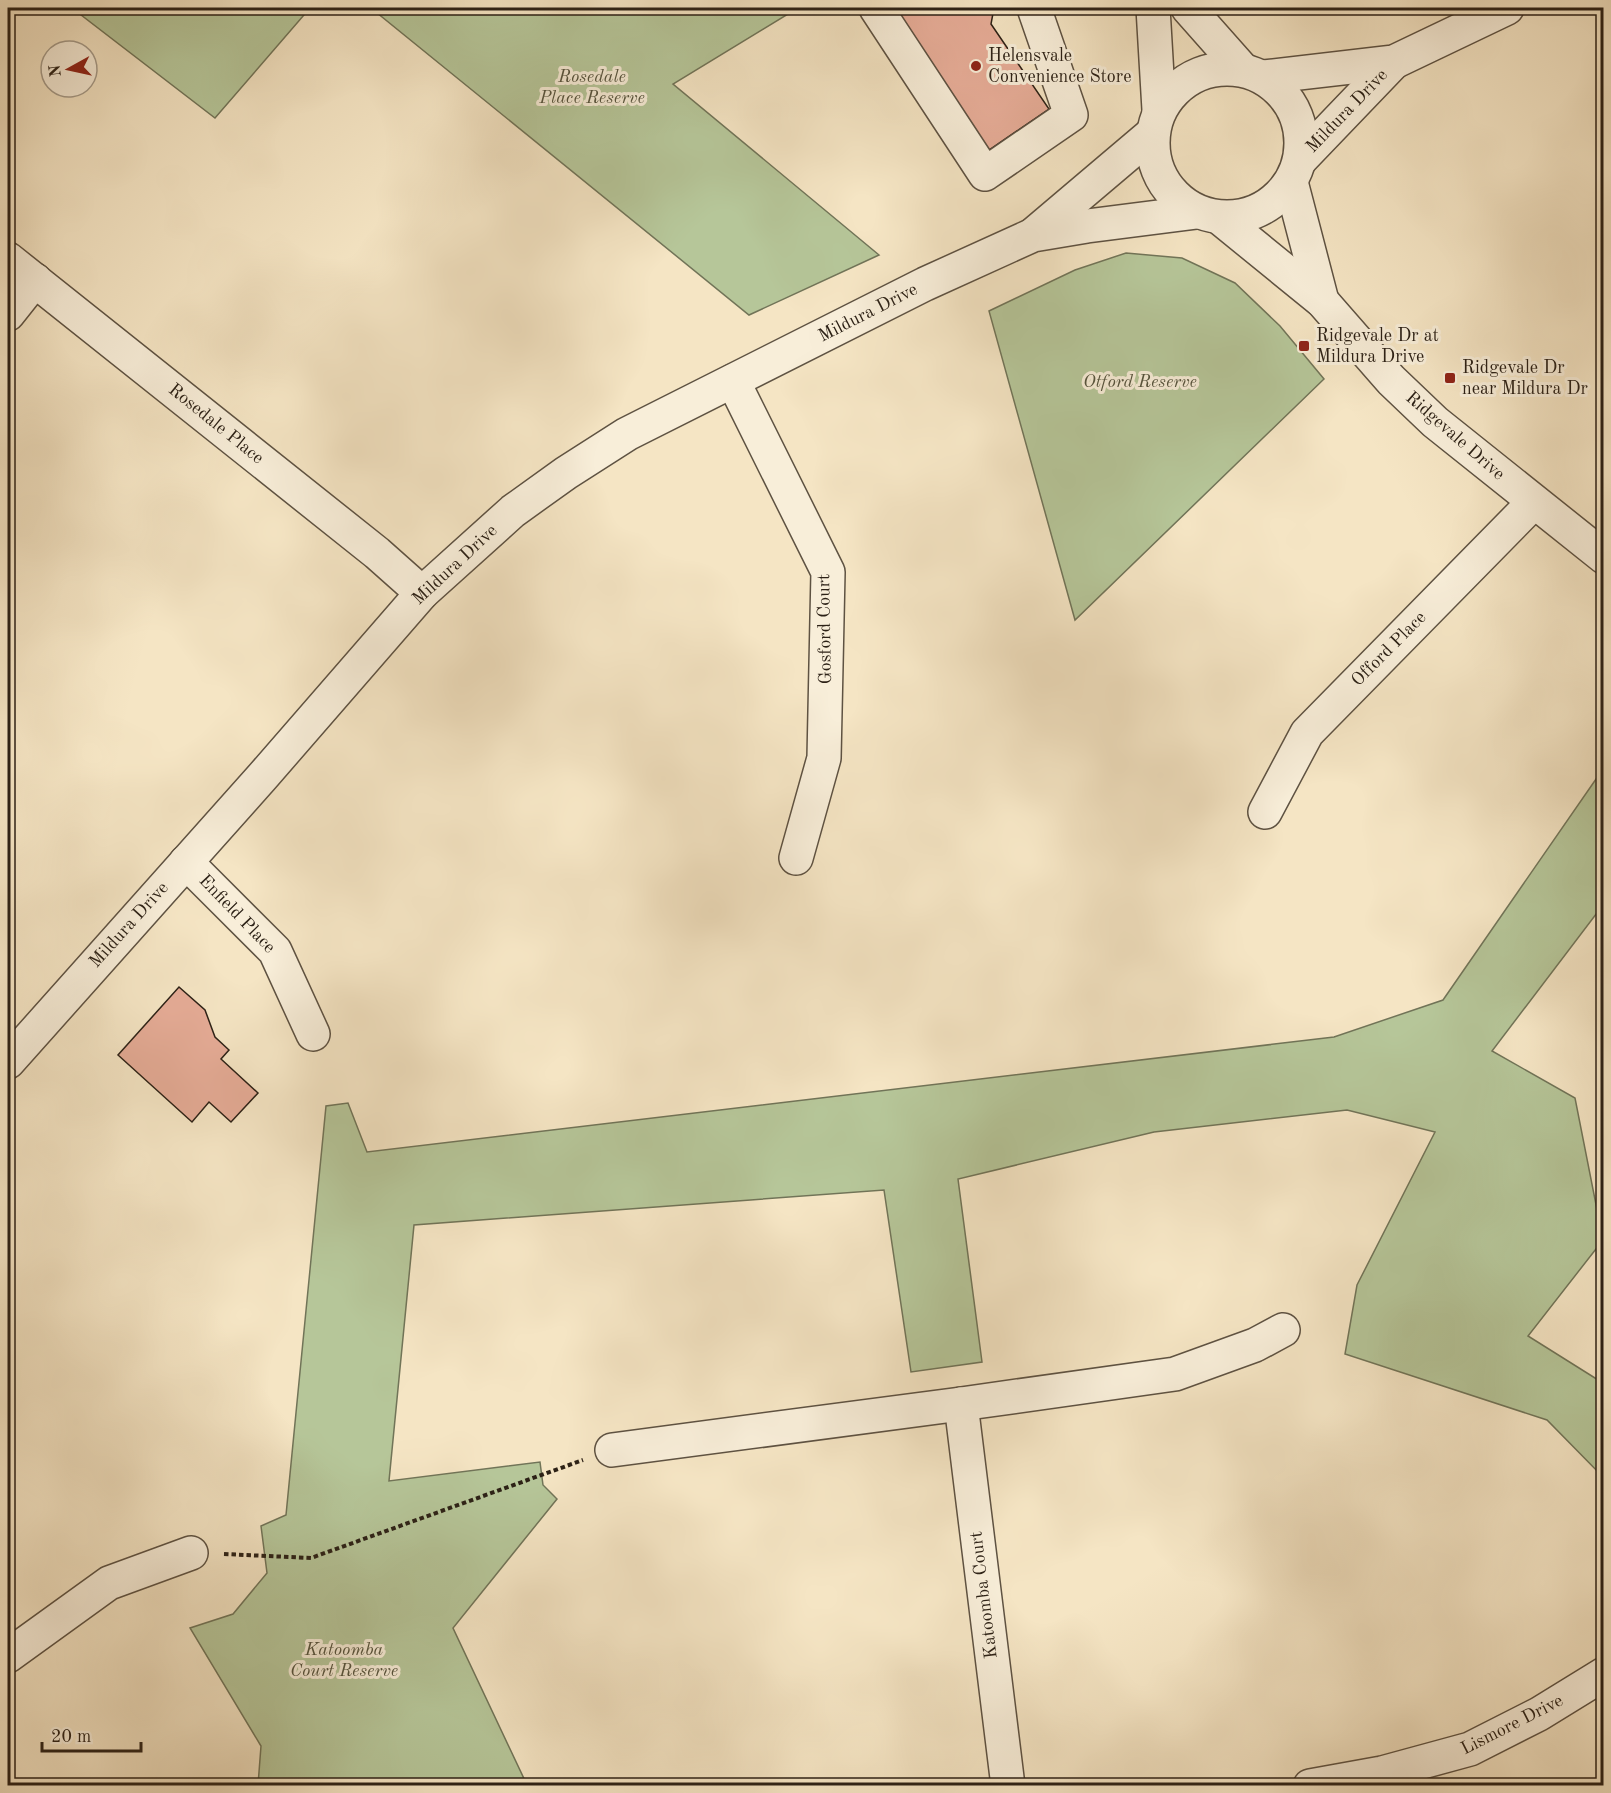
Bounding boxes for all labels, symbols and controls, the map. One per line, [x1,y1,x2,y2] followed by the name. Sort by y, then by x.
[39,39,99,99] north arrow
[988,47,1131,86] place label: Helensvale Convenience Store
[969,59,983,73] marker: Helensvale Convenience Store
[47,63,65,78] text: N
[1303,66,1391,156] street label: Mildura Drive
[538,68,645,107] park label: Rosedale Place Reserve
[816,280,920,346] street label: Mildura Drive
[1316,327,1439,366] place label: Ridgevale Dr at Mildura Drive
[1297,339,1311,353] marker: Ridgevale Dr at Mildura Drive
[1462,359,1588,398] place label: Ridgevale Dr near Mildura Dr
[1443,371,1457,385] marker: Ridgevale Dr near Mildura Dr
[1083,373,1197,391] park label: Otford Reserve
[165,380,267,468] street label: Rosedale Place
[1402,388,1508,484] street label: Ridgevale Drive
[409,521,501,609] street label: Mildura Drive
[815,574,835,684] street label: Gosford Court
[1348,608,1430,690] street label: Offord Place
[195,871,279,957] street label: Enfield Place
[86,879,172,971] street label: Mildura Drive
[967,1530,1001,1660] street label: Katoomba Court
[290,1641,398,1680] park label: Katoomba Court Reserve
[1458,1692,1566,1758] street label: Lismore Drive
[42,1715,141,1753] scale bar
[51,1728,91,1746] text: 20 m

